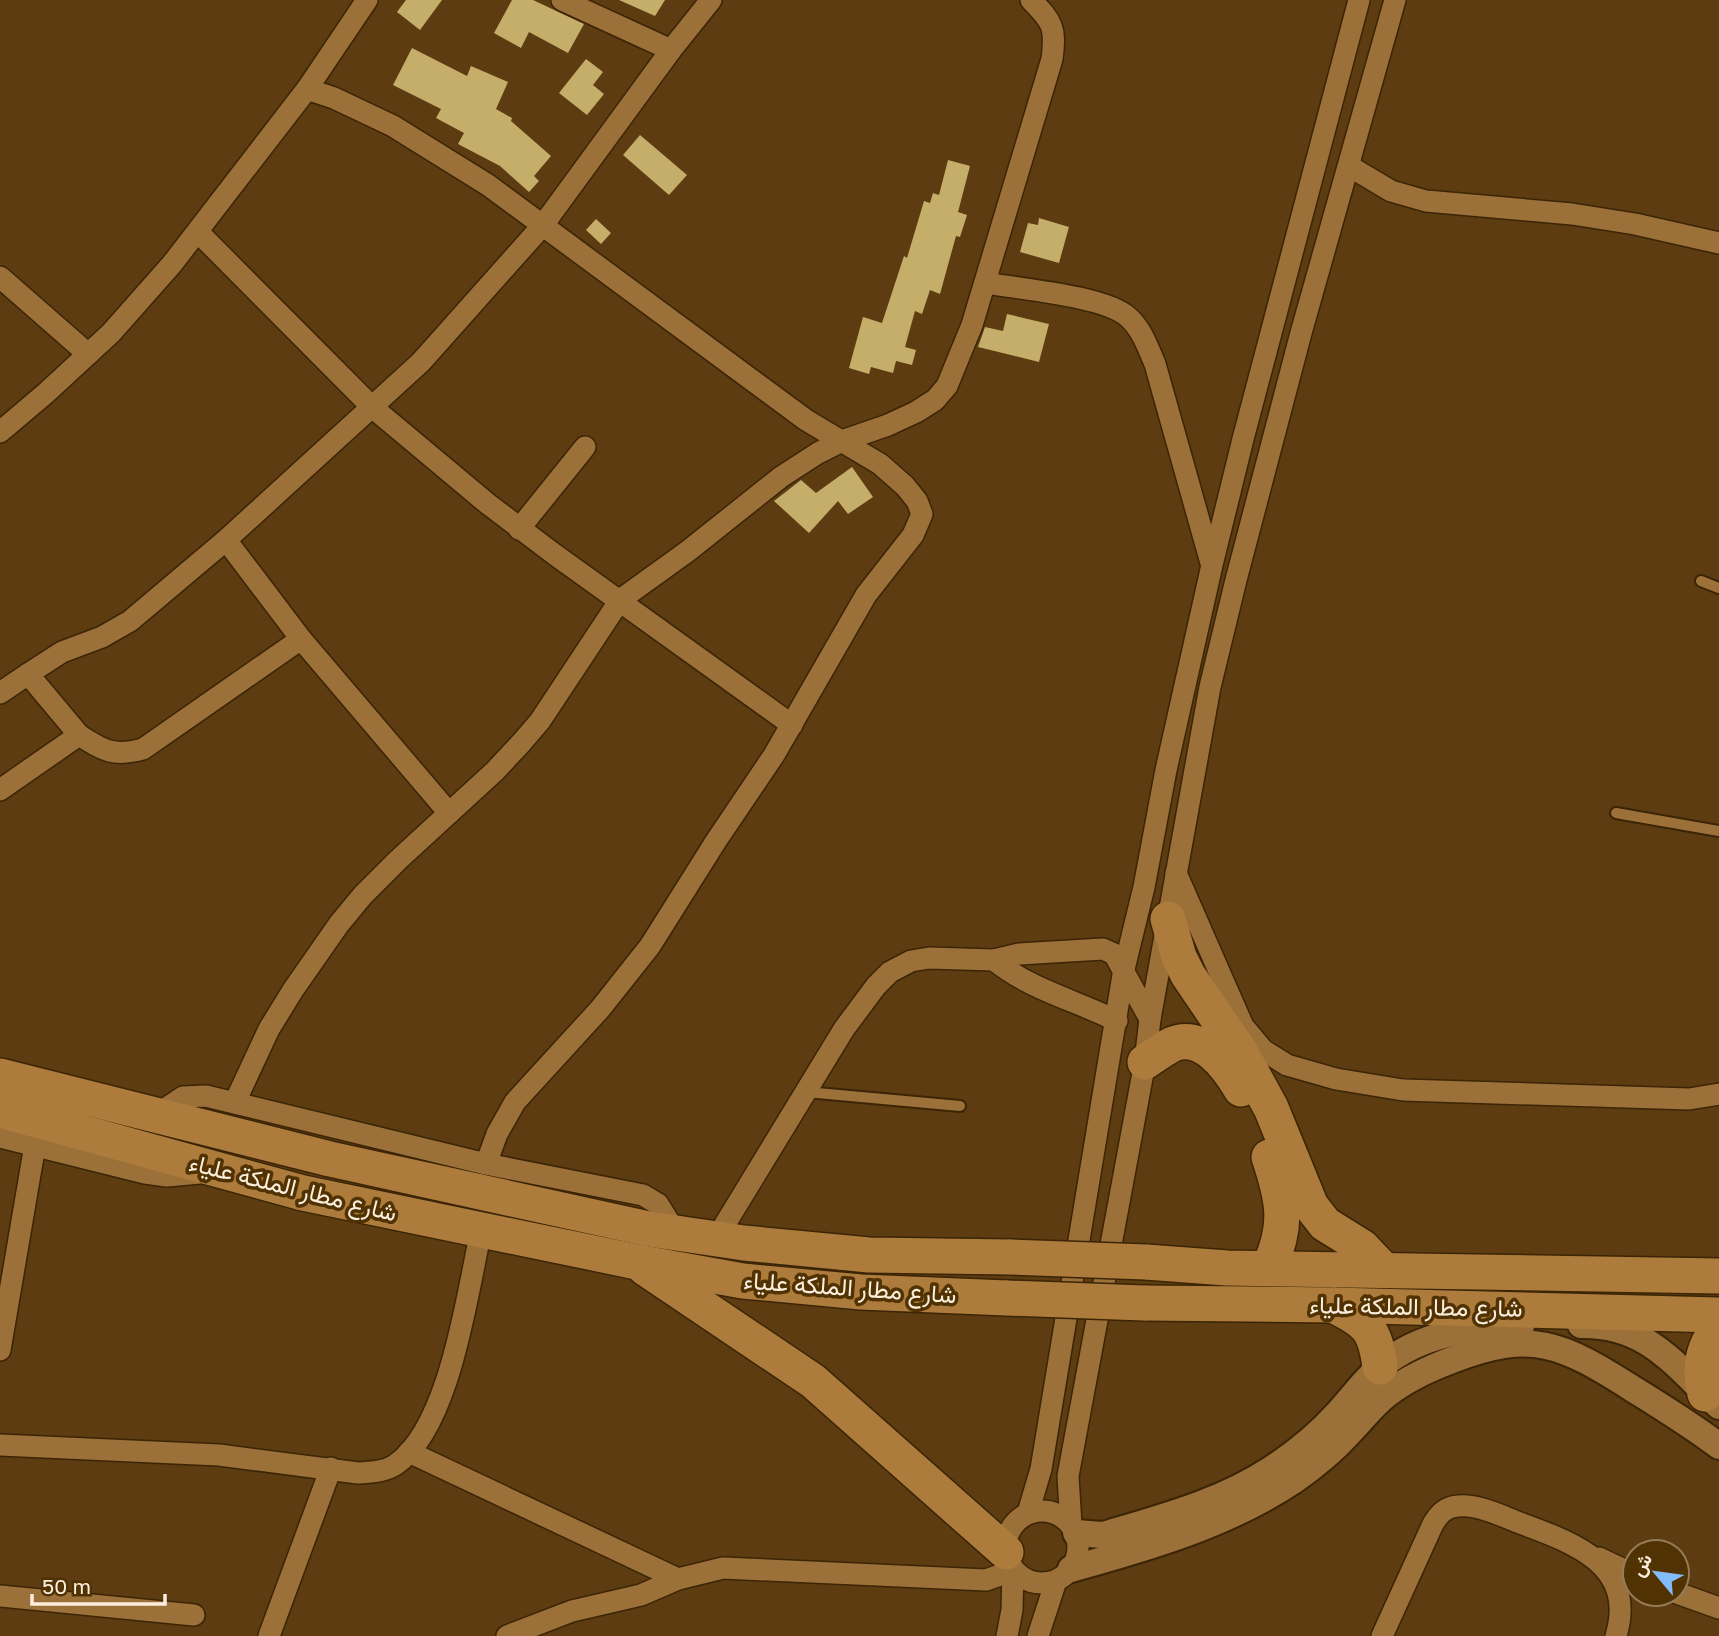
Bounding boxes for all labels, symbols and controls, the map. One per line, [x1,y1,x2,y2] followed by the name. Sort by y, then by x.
[186,1147,400,1229] street label: شارع مطار الملكة علياء
[743,1265,957,1311] street label: شارع مطار الملكة علياء
[1309,1289,1523,1325] street label: شارع مطار الملكة علياء
[1621,1538,1691,1608] north arrow
[1625,1549,1657,1581] text: ش
[32,1562,164,1606] scale bar
[42,1573,91,1599] text: 50 m

